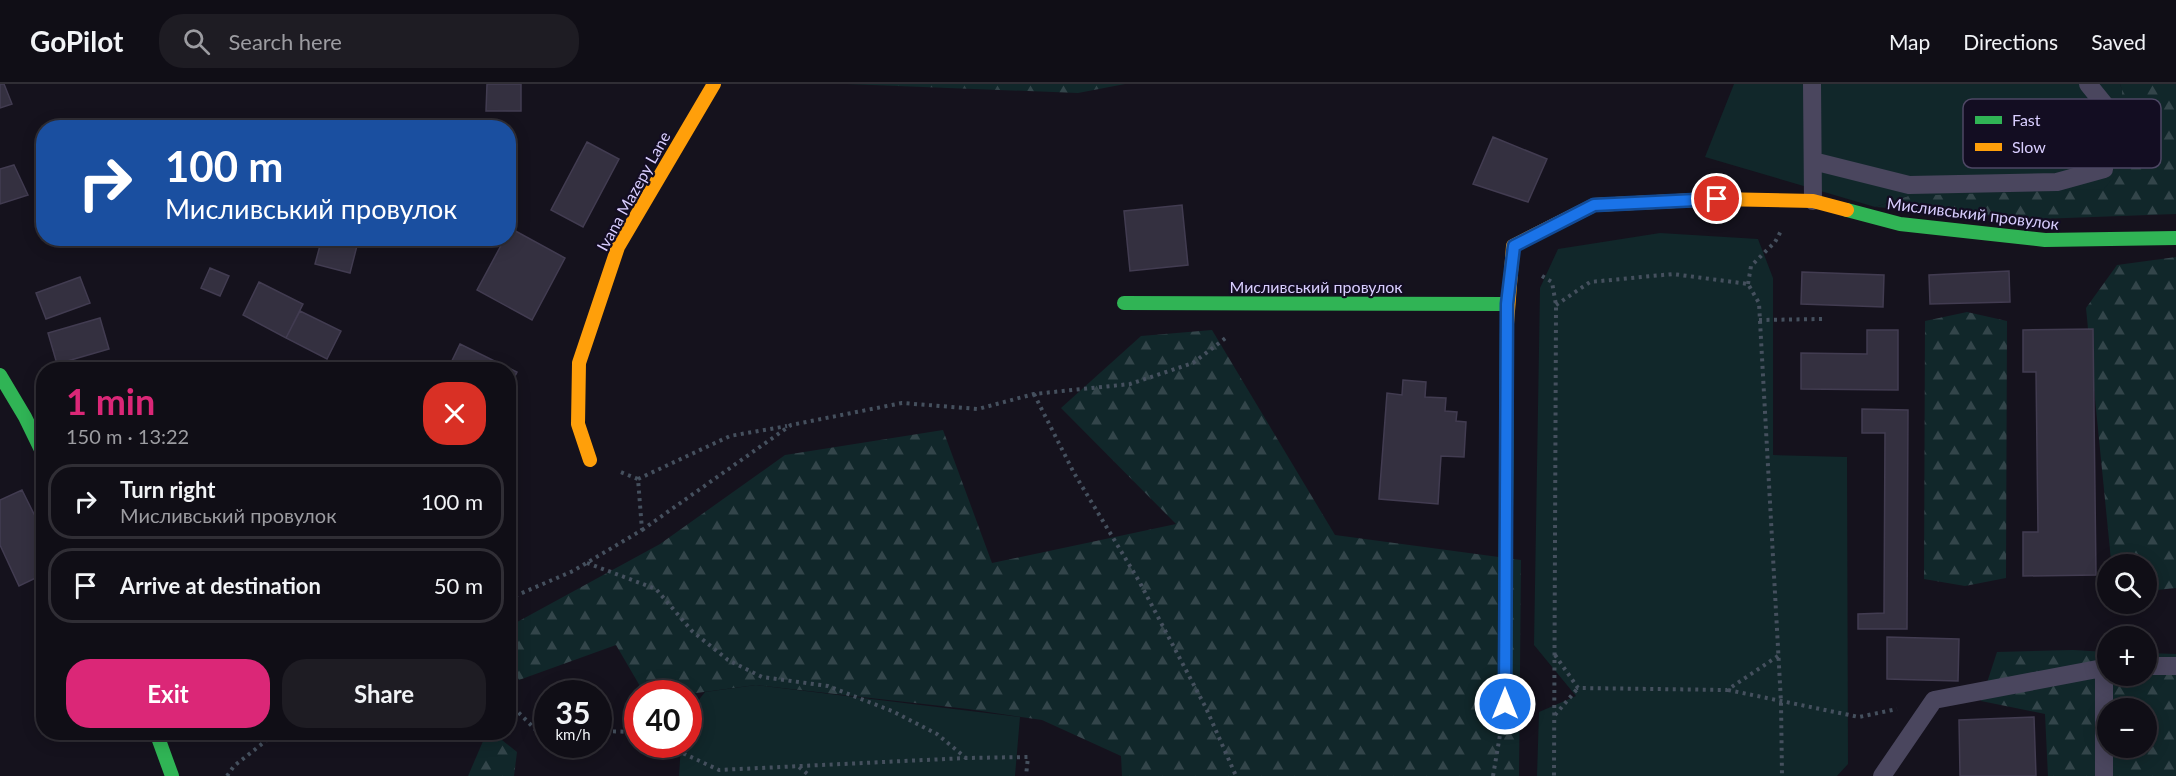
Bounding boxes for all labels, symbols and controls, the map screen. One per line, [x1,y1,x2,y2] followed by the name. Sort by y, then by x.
[159,14,579,68] search box
[30,24,123,58] text: GoPilot
[180,25,213,58] icon: search
[228,28,342,55] text: Search here
[1889,29,1930,54] text: Map
[1963,29,2058,54] text: Directions
[2091,29,2146,54] text: Saved
[1963,99,2161,168] legend
[2012,110,2041,129] text: Fast
[592,128,674,254] street label: Ivana Mazepy Lane
[2012,137,2046,156] text: Slow
[165,141,283,191] text: 100 m
[66,144,144,222] icon: right
[1691,173,1742,224] pin
[1700,182,1733,215] icon: arrive
[165,192,457,225] text: Мисливський провулок
[1886,193,2061,233] street label: Мисливський провулок
[1229,277,1403,296] street label: Мисливський провулок
[66,379,155,423] text: 1 min
[423,382,486,445] button: close
[66,424,189,448] text: 150 m · 13:22
[120,476,215,503] text: Turn right
[69,485,102,518] icon: right
[421,488,483,515] text: 100 m
[120,503,336,527] text: Мисливський провулок
[2097,554,2157,758] map controls
[2097,554,2157,614] button: search
[69,569,102,602] icon: arrive
[120,572,321,599] text: Arrive at destination
[434,572,483,599] text: 50 m
[2097,626,2157,686] button: +
[66,659,270,728] button: Exit
[282,659,486,728] button: Share
[1473,672,1537,736] position arrow
[624,680,702,758] speed limit sign: 40
[556,694,590,730] text: 35
[2097,698,2157,758] button: −
[555,725,591,743] text: km/h

